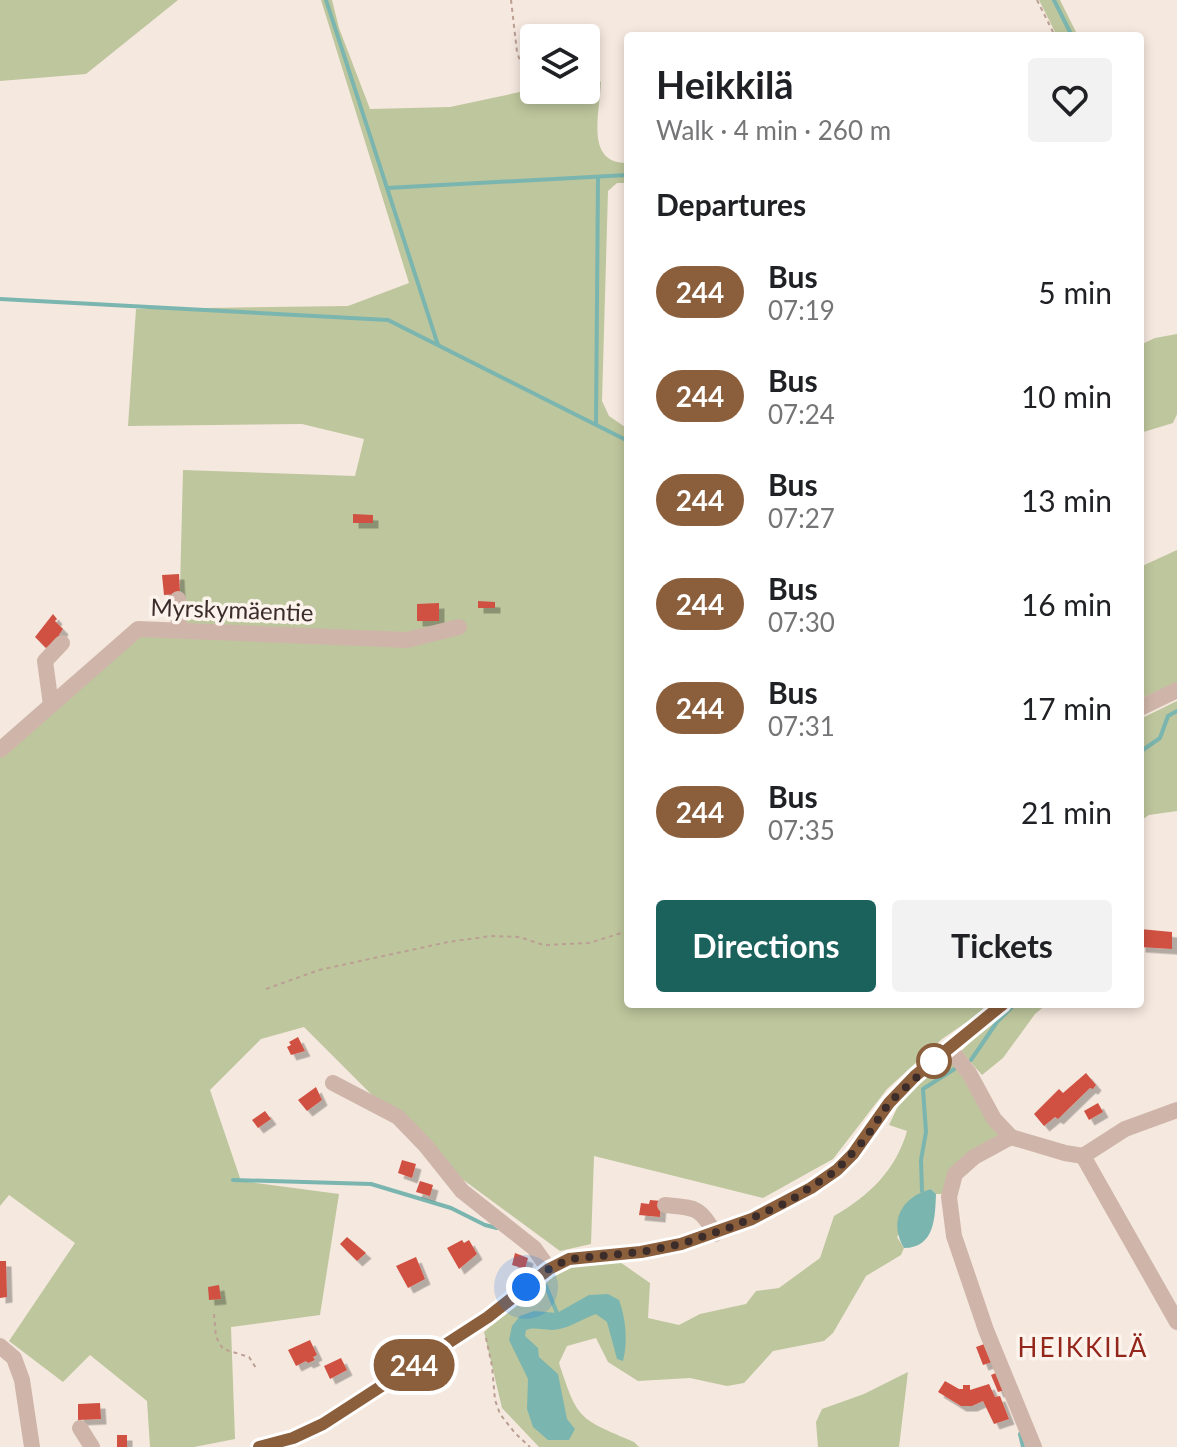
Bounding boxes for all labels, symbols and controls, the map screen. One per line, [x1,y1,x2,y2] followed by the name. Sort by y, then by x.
[520,24,600,104] map controls
[520,24,600,104] button: layers
[1028,58,1112,142] button: heart
[656,61,794,107] text: Heikkilä
[656,114,891,146] text: Walk · 4 min · 260 m
[656,186,806,222] text: Departures
[768,258,818,294] text: Bus
[1038,274,1112,310] text: 5 min
[676,275,724,309] text: 244
[768,294,835,326] text: 07:19
[768,362,818,398] text: Bus
[1021,378,1112,414] text: 10 min
[676,379,724,413] text: 244
[768,398,835,430] text: 07:24
[768,466,818,502] text: Bus
[1021,482,1112,518] text: 13 min
[676,483,724,517] text: 244
[768,502,835,534] text: 07:27
[768,570,818,606] text: Bus
[1021,586,1112,622] text: 16 min
[676,587,724,621] text: 244
[150,592,314,626] street label: Myrskymäentie
[768,606,835,638] text: 07:30
[768,674,818,710] text: Bus
[1021,690,1112,726] text: 17 min
[676,691,724,725] text: 244
[768,710,835,742] text: 07:31
[768,778,818,814] text: Bus
[1021,794,1112,830] text: 21 min
[676,795,724,829] text: 244
[768,814,835,846] text: 07:35
[656,900,876,992] button: Directions
[892,900,1112,992] button: Tickets
[917,1044,951,1078] unlabelled marker
[506,1267,546,1307] your location
[1018,1331,1148,1363] district label: HEIKKILÄ
[368,1339,460,1391] line badge: 244
[390,1348,438,1382] text: 244

